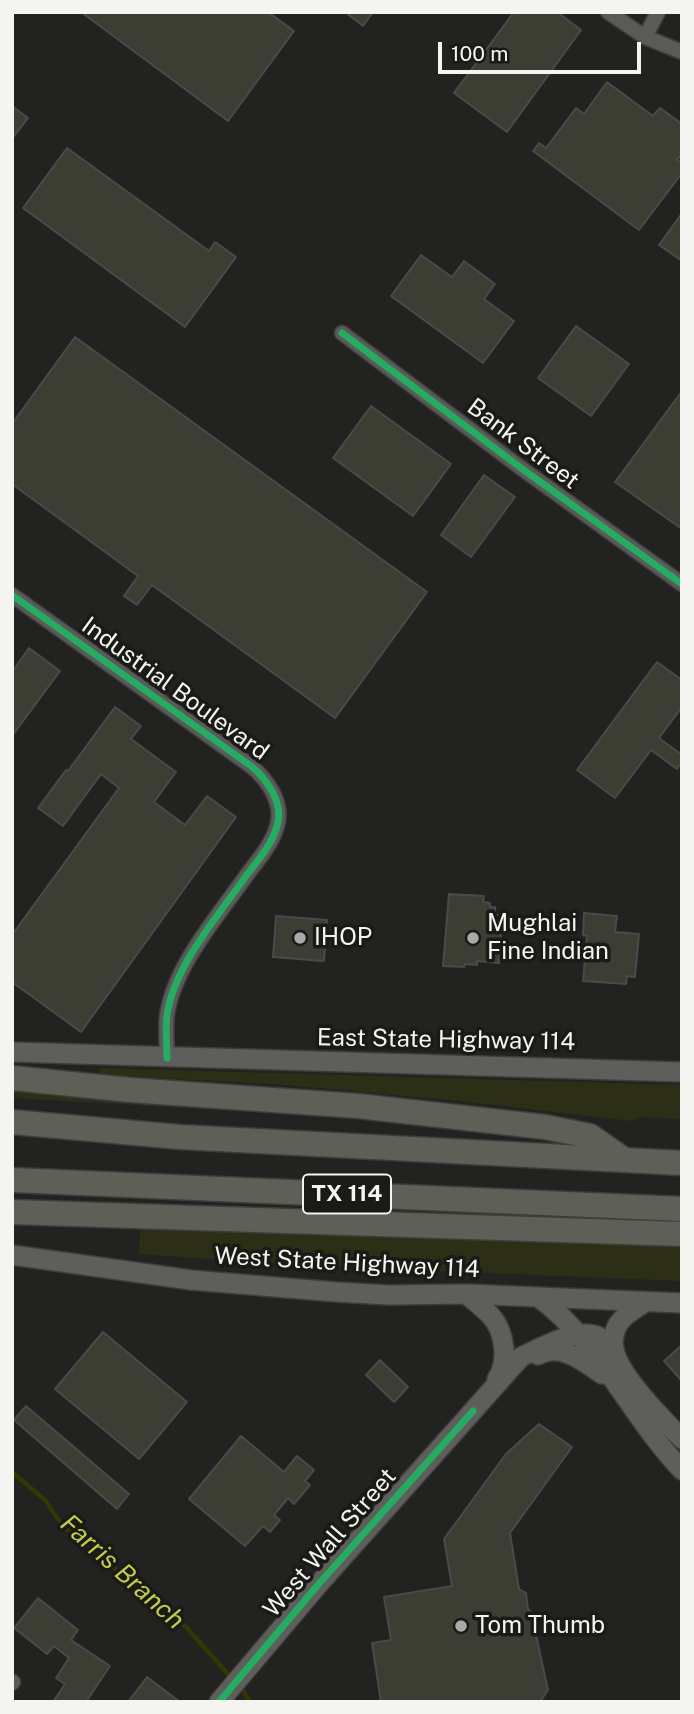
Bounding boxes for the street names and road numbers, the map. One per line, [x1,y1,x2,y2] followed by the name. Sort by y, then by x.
[461,393,585,495] street label: Bank Street
[76,611,274,767] street label: Industrial Boulevard
[317,1023,575,1057] street label: East State Highway 114
[303,1175,391,1214] road number: TX 114
[214,1242,480,1284] street label: West State Highway 114
[258,1463,402,1623] street label: West Wall Street

